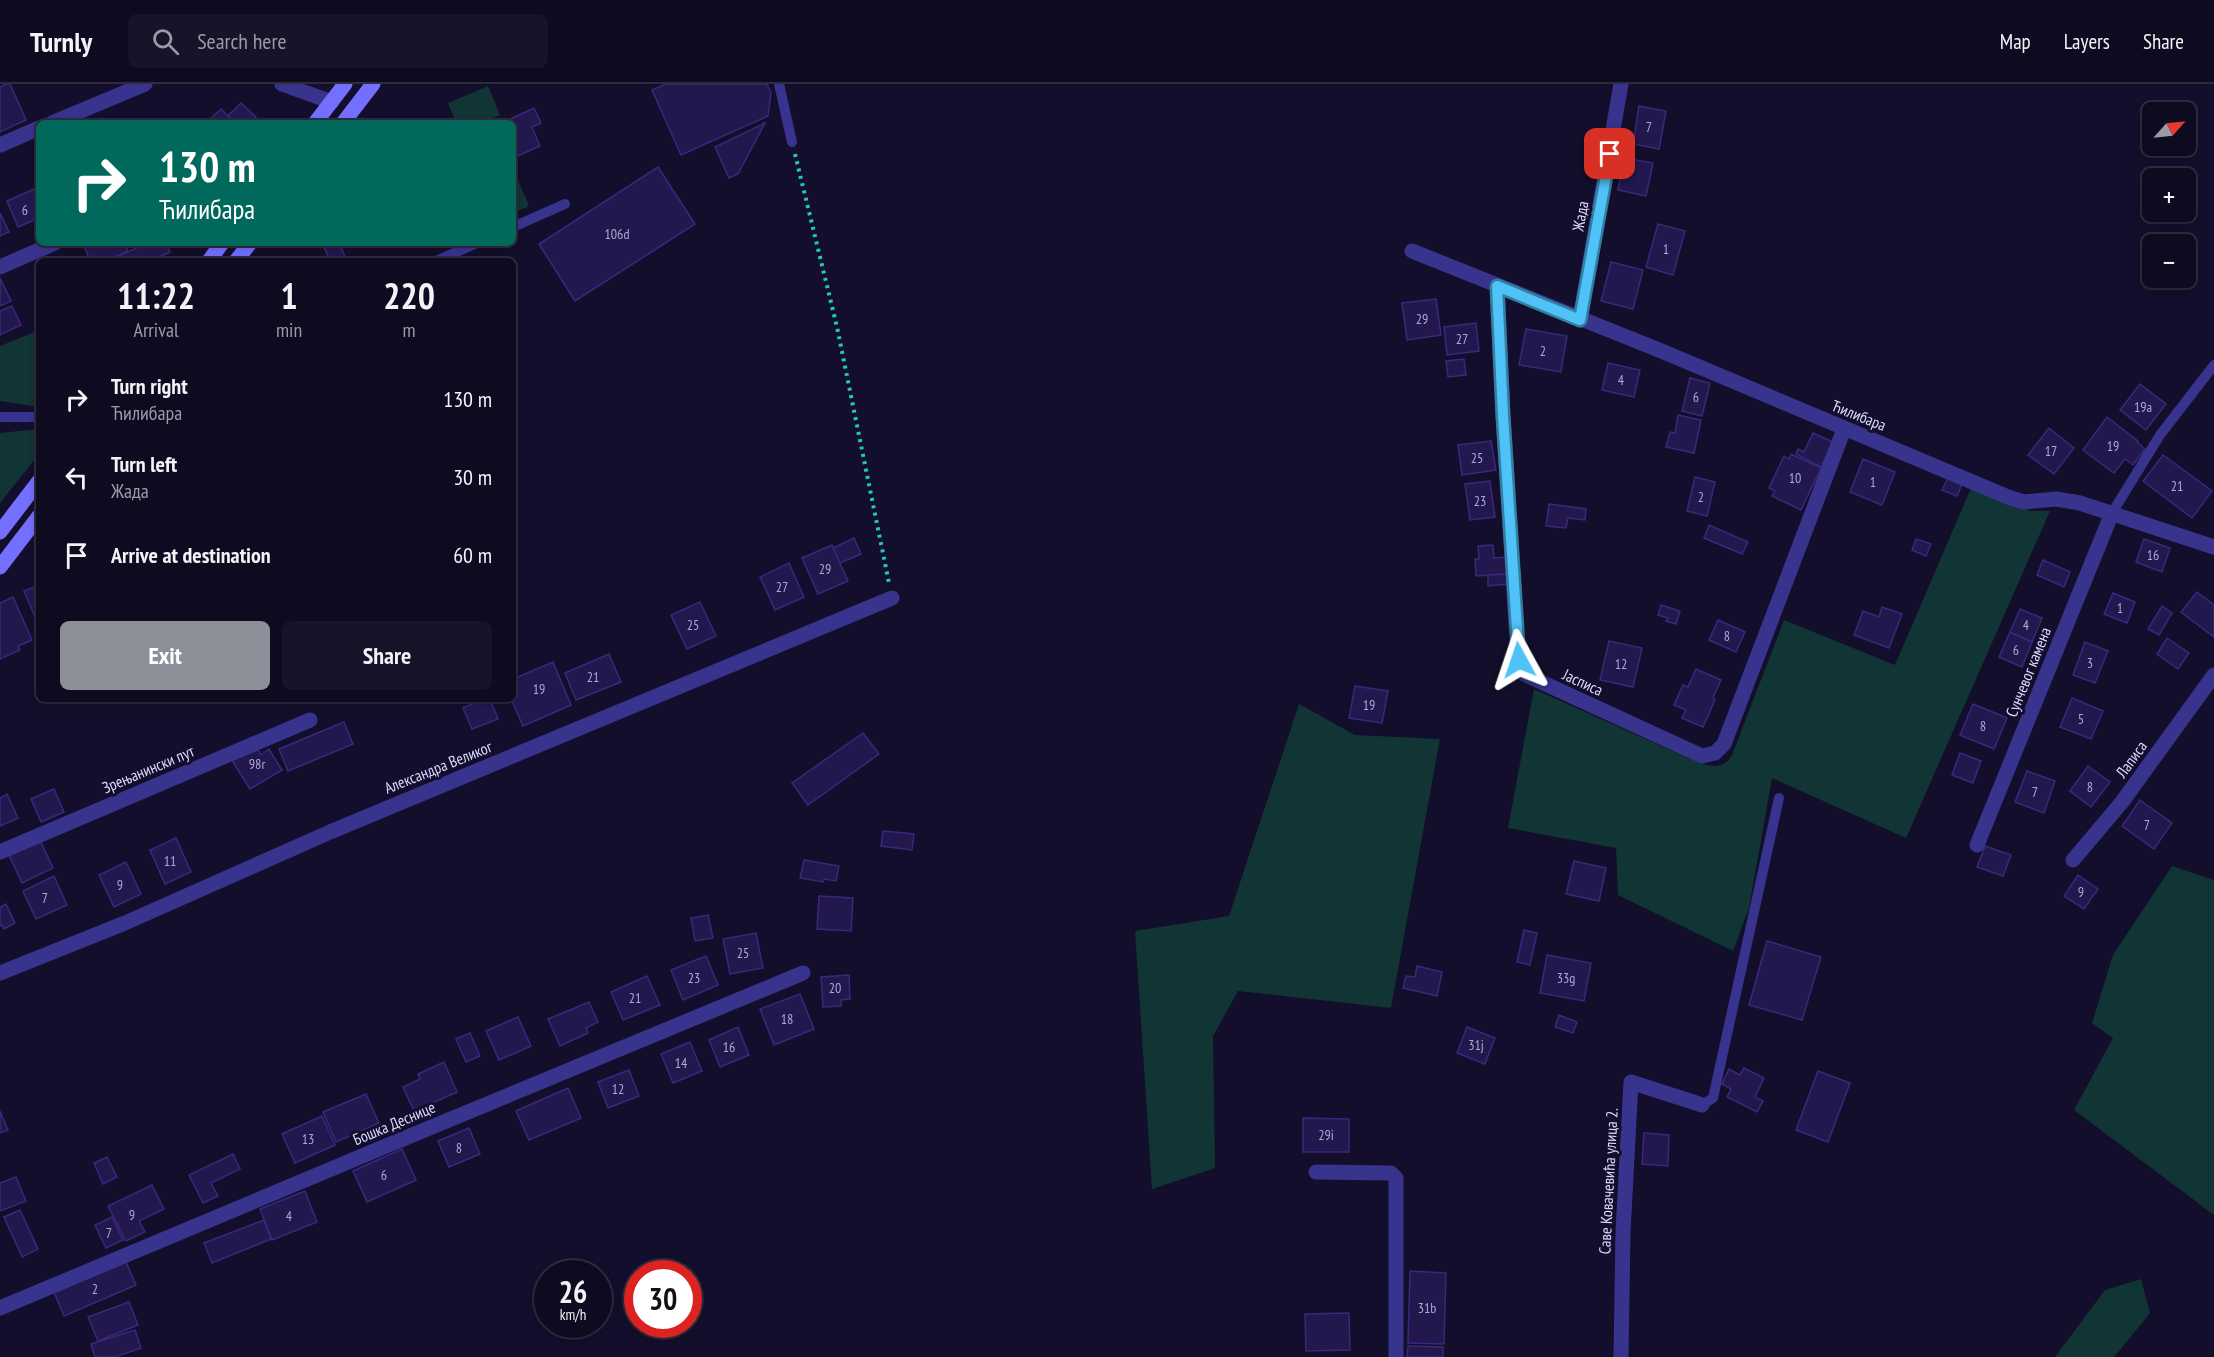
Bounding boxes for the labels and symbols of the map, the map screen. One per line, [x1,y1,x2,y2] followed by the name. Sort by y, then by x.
[2142,102,2196,156] north arrow
[1646,118,1652,136] house number: 7
[1584,128,1635,179] pin
[1567,199,1592,234] street label: Жада
[22,201,28,219] house number: 6
[605,225,629,243] house number: 106d
[1663,240,1669,258] house number: 1
[1416,310,1428,328] house number: 29
[1456,330,1468,348] house number: 27
[1540,342,1546,360] house number: 2
[1618,371,1625,389] house number: 4
[1693,388,1699,406] house number: 6
[1829,395,1889,435] street label: Ћилибара
[2134,398,2152,416] house number: 19a
[2107,437,2119,455] house number: 19
[2045,442,2057,460] house number: 17
[1471,449,1483,467] house number: 25
[1789,469,1801,487] house number: 10
[1870,473,1876,491] house number: 1
[2171,477,2183,495] house number: 21
[1698,488,1704,506] house number: 2
[1474,492,1486,510] house number: 23
[2147,546,2159,564] house number: 16
[819,560,831,578] house number: 29
[776,578,788,596] house number: 27
[2117,599,2123,617] house number: 1
[687,616,699,634] house number: 25
[2023,616,2030,634] house number: 4
[2001,624,2055,720] street label: Сунчевог камена
[1724,627,1730,645] house number: 8
[1487,628,1551,692] position arrow
[2013,641,2019,659] house number: 6
[2087,654,2093,672] house number: 3
[1615,655,1627,673] house number: 12
[1559,664,1606,700] street label: Јасписа
[587,668,599,686] house number: 21
[533,680,545,698] house number: 19
[1363,696,1375,714] house number: 19
[2078,710,2084,728] house number: 5
[1980,717,1986,735] house number: 8
[381,736,495,798] street label: Александра Великог
[2110,737,2151,782] street label: Лаписа
[99,740,198,797] street label: Зрењанински пут
[249,755,265,773] house number: 98r
[2087,778,2093,796] house number: 8
[2032,783,2038,801] house number: 7
[2144,816,2150,834] house number: 7
[164,852,176,870] house number: 11
[117,876,123,894] house number: 9
[2078,883,2084,901] house number: 9
[42,889,48,907] house number: 7
[737,944,749,962] house number: 25
[688,969,700,987] house number: 23
[1557,969,1575,987] house number: 33g
[829,979,841,997] house number: 20
[629,989,641,1007] house number: 21
[781,1010,793,1028] house number: 18
[1468,1036,1484,1054] house number: 31j
[723,1038,735,1056] house number: 16
[675,1054,688,1072] house number: 14
[612,1080,624,1098] house number: 12
[350,1097,438,1149] street label: Бошка Деснице
[1594,1107,1622,1255] street label: Саве Ковачевића улица 2.
[1318,1126,1334,1144] house number: 29i
[302,1130,314,1148] house number: 13
[456,1139,462,1157] house number: 8
[381,1166,387,1184] house number: 6
[129,1206,135,1224] house number: 9
[286,1207,293,1225] house number: 4
[106,1224,112,1242] house number: 7
[624,1260,702,1338] speed limit sign: 30
[92,1280,98,1298] house number: 2
[1418,1299,1436,1317] house number: 31b

